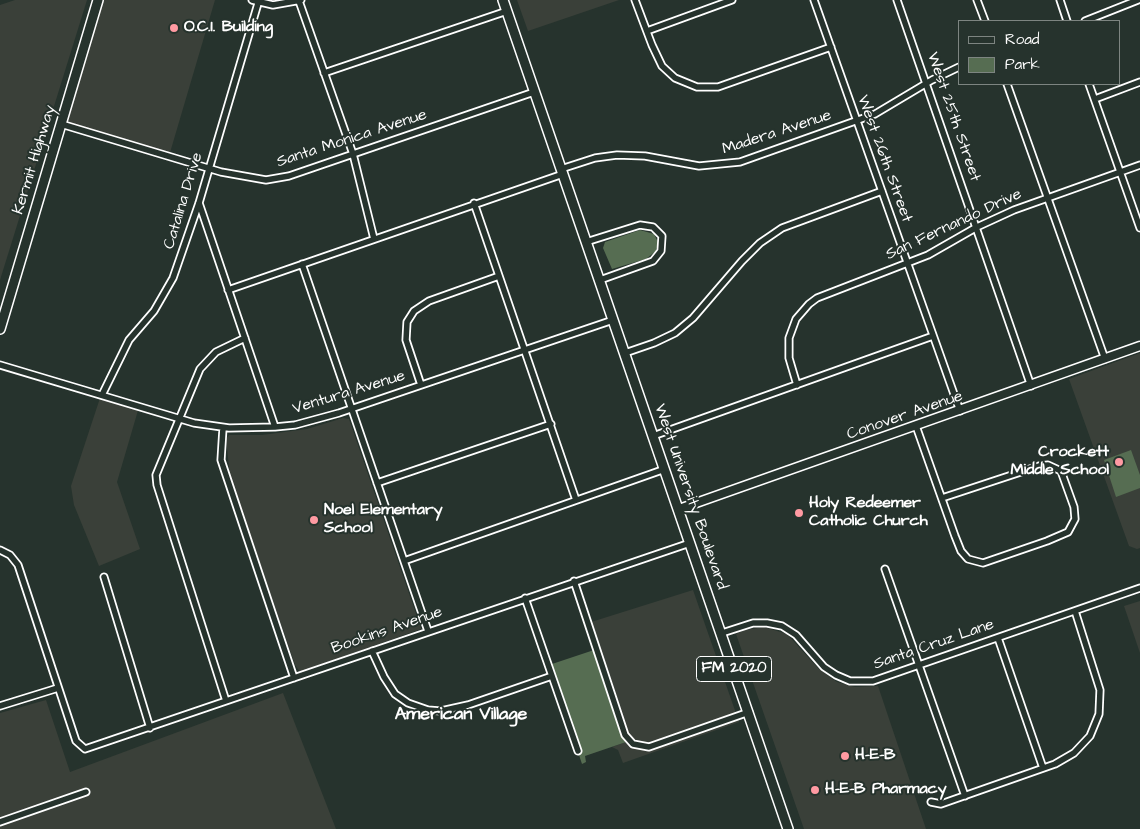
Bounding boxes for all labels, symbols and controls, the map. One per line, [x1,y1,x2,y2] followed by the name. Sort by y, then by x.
[184,18,273,38] place label: O.C.I. Building
[958,20,1120,85] legend
[168,22,180,34] marker: O.C.I. Building
[1005,29,1039,50] text: Road
[922,50,984,184] street label: West 25th Street
[1005,54,1040,75] text: Park
[852,93,916,225] street label: West 26th Street
[9,103,61,217] street label: Kermit Highway
[274,106,430,172] street label: Santa Monica Avenue
[720,106,834,160] street label: Madera Avenue
[160,150,208,252] street label: Catalina Drive
[883,185,1025,265] street label: San Fernando Drive
[290,367,408,419] street label: Ventura Avenue
[844,387,966,445] street label: Conover Avenue
[649,402,731,592] street label: West University Boulevard
[1011,443,1109,481] place label: Crockett Middle School
[1113,456,1125,468] marker: Crockett Middle School
[809,494,928,532] place label: Holy Redeemer Catholic Church
[324,501,443,539] place label: Noel Elementary School
[793,507,805,519] marker: Holy Redeemer Catholic Church
[308,514,320,526] marker: Noel Elementary School
[329,603,445,659] street label: Bookins Avenue
[871,615,997,675] street label: Santa Cruz Lane
[696,656,772,682] road number: FM 2020
[395,704,527,726] district label: American Village
[855,746,895,766] place label: H-E-B
[839,750,851,762] marker: H-E-B
[825,780,946,800] place label: H-E-B Pharmacy
[809,784,821,796] marker: H-E-B Pharmacy

